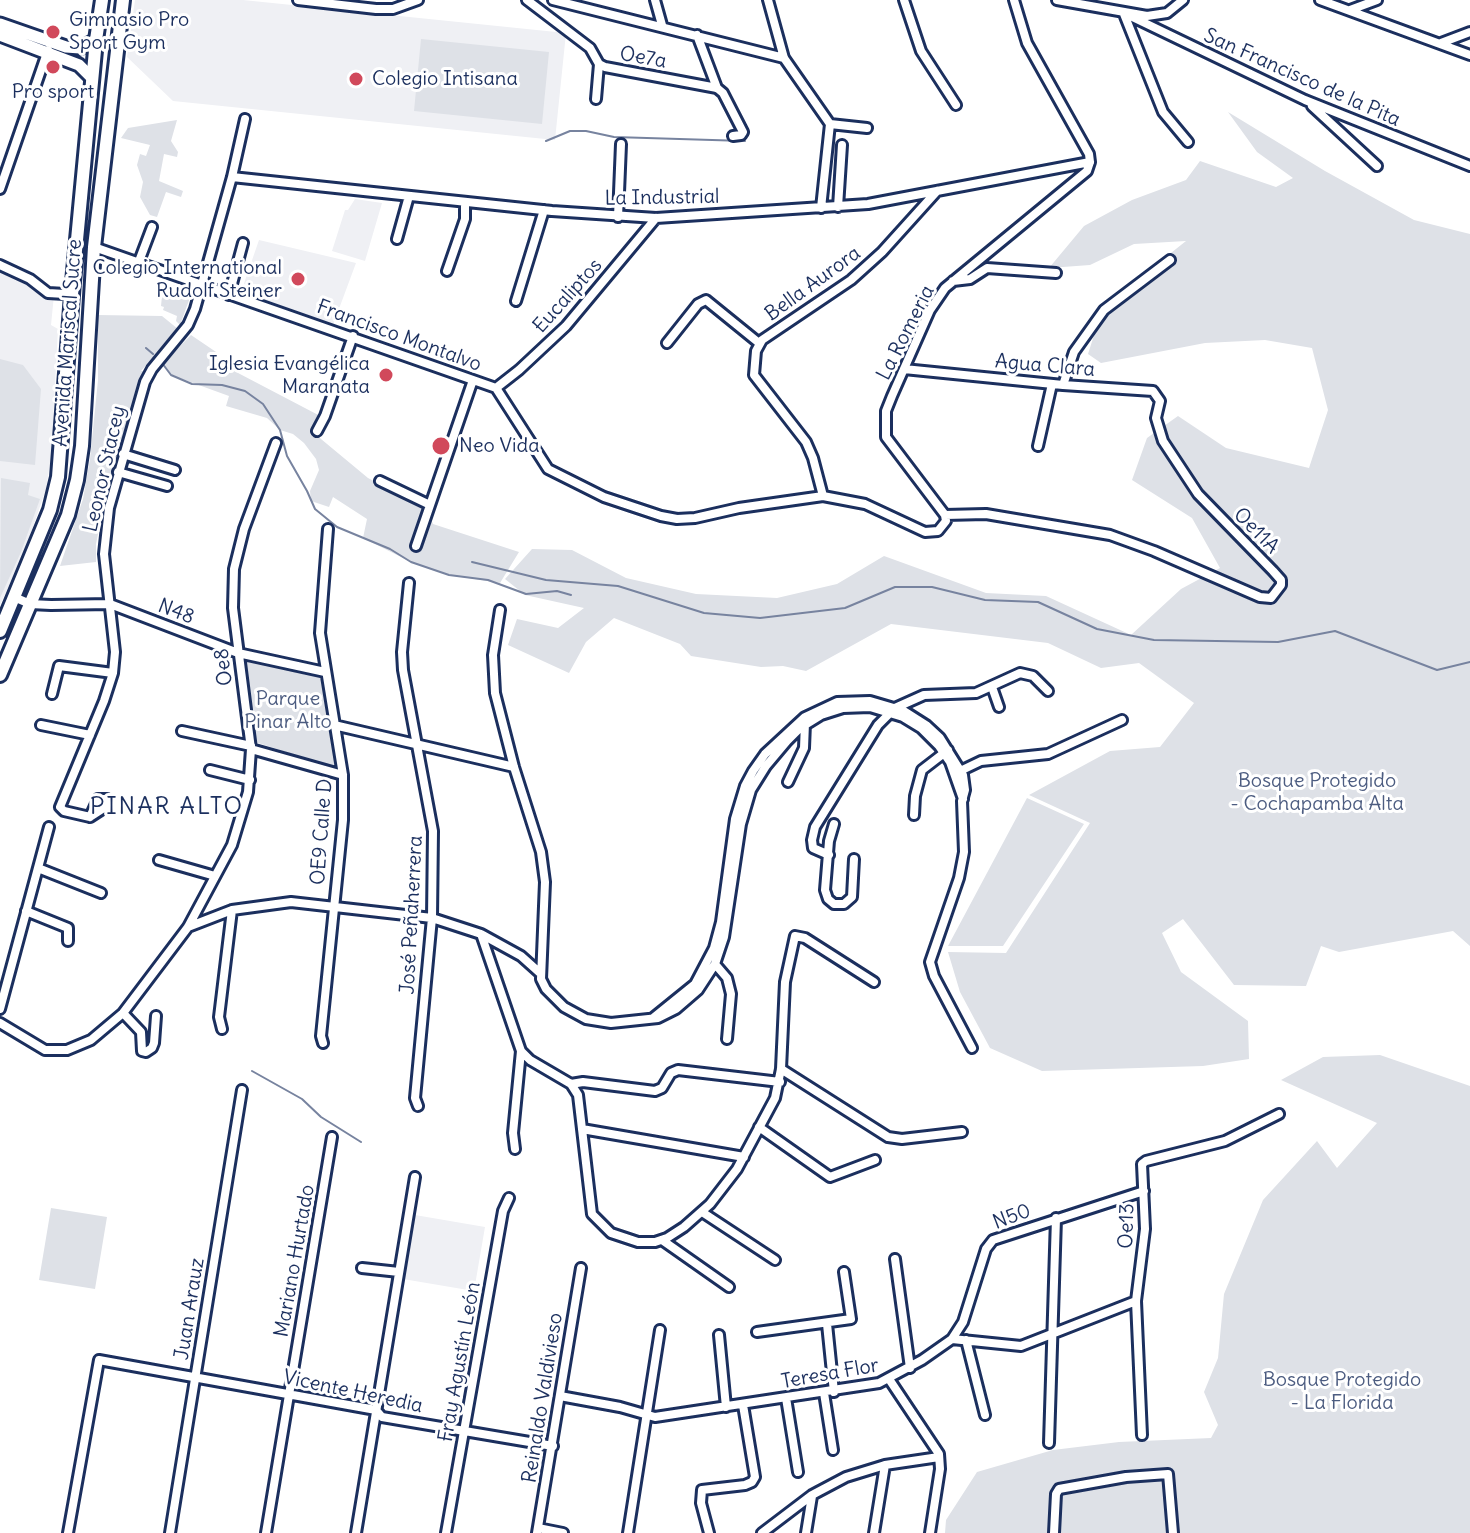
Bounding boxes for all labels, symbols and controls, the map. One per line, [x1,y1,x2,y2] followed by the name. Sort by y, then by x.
[69,8,189,55] place label: Gimnasio Pro Sport Gym
[44,23,62,41] marker: Gimnasio Pro Sport Gym
[1200,24,1404,132] street label: San Francisco de la Pita
[618,42,668,74] street label: Oe7a
[44,58,62,76] marker: Pro sport
[372,67,518,91] place label: Colegio Intisana
[347,70,365,88] marker: Colegio Intisana
[12,80,94,104] place label: Pro sport
[604,185,720,211] street label: La Industrial
[49,238,87,448] street label: Avenida Mariscal Sucre
[761,241,865,327] street label: Bella Aurora
[528,254,608,338] street label: Eucaliptos
[93,256,282,303] place label: Colegio International Rudolf Steiner
[289,270,307,288] marker: Colegio International Rudolf Steiner
[872,282,940,384] street label: La Romeria
[313,295,485,377] street label: Francisco Montalvo
[994,350,1096,382] street label: Agua Clara
[209,352,370,399] place label: Iglesia Evangélica Maranata
[377,366,395,384] marker: Iglesia Evangélica Maranata
[79,404,131,534] street label: Leonor Stacey
[459,434,540,458] place label: Neo Vida
[430,435,452,457] marker: Neo Vida
[1228,503,1284,559] street label: Oe11A
[154,594,198,630] street label: N48
[210,647,238,687] street label: Oe8
[244,687,332,734] park label: Parque Pinar Alto
[1230,769,1404,816] park label: Bosque Protegido - Cochapamba Alta
[306,778,338,886] street label: OE9 Calle D
[90,793,244,821] district label: PINAR ALTO
[396,835,428,995] street label: José Peñaherrera
[270,1183,320,1339] street label: Mariano Hurtado
[990,1199,1034,1235] street label: N50
[1114,1203,1140,1249] street label: Oe13
[170,1256,210,1362] street label: Juan Arauz
[434,1280,486,1444] street label: Fray Agustín León
[518,1311,568,1485] street label: Reinaldo Valdivieso
[779,1354,881,1394] street label: Teresa Flor
[281,1365,425,1419] street label: Vicente Heredia
[1263,1368,1421,1415] park label: Bosque Protegido - La Florida

